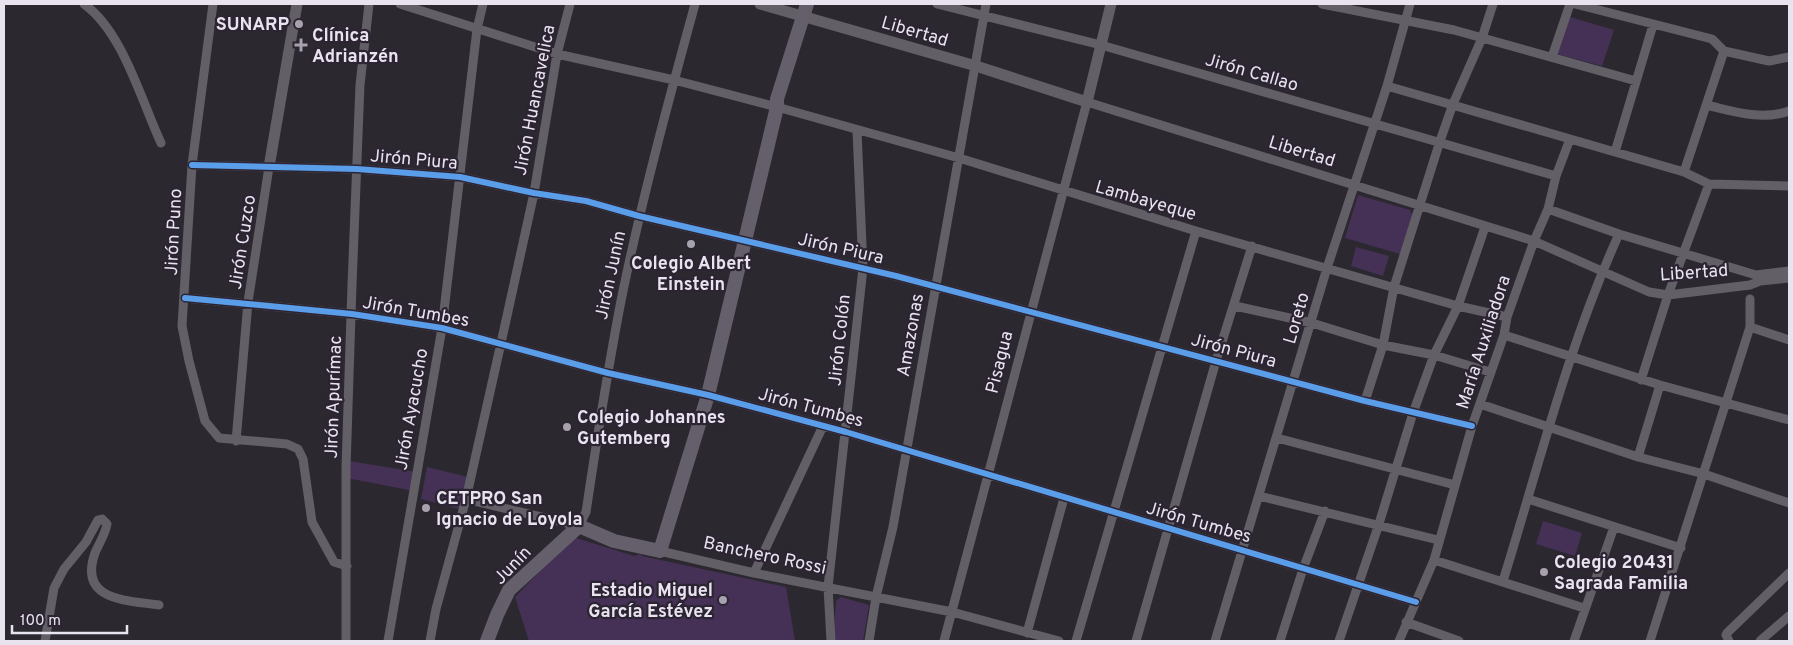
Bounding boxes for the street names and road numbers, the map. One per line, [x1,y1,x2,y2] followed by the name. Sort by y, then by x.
[878,12,951,53] street label: Libertad
[510,23,561,178] street label: Jirón Huancavelica
[1202,49,1301,98] street label: Jirón Callao
[1265,131,1338,173] street label: Libertad
[369,145,459,176] street label: Jirón Piura
[1092,176,1199,227] street label: Lambayeque
[161,188,188,276] street label: Jirón Puno
[225,193,262,291] street label: Jirón Cuzco
[795,228,886,271] street label: Jirón Piura
[591,229,632,322] street label: Jirón Junín
[1659,260,1729,287] street label: Libertad
[1452,272,1517,412] street label: María Auxiliadora
[1279,290,1316,347] street label: Loreto
[360,292,471,333] street label: Jirón Tumbes
[893,292,930,379] street label: Amazonas
[824,293,857,387] street label: Jirón Colón
[982,329,1019,396] street label: Pisagua
[1188,329,1279,374] street label: Jirón Piura
[321,335,348,459] street label: Jirón Apurímac
[390,347,434,472] street label: Jirón Ayacucho
[755,383,866,434] street label: Jirón Tumbes
[1143,497,1254,549] street label: Jirón Tumbes
[701,532,828,581] street label: Banchero Rossi
[489,542,537,590] street label: Junín

